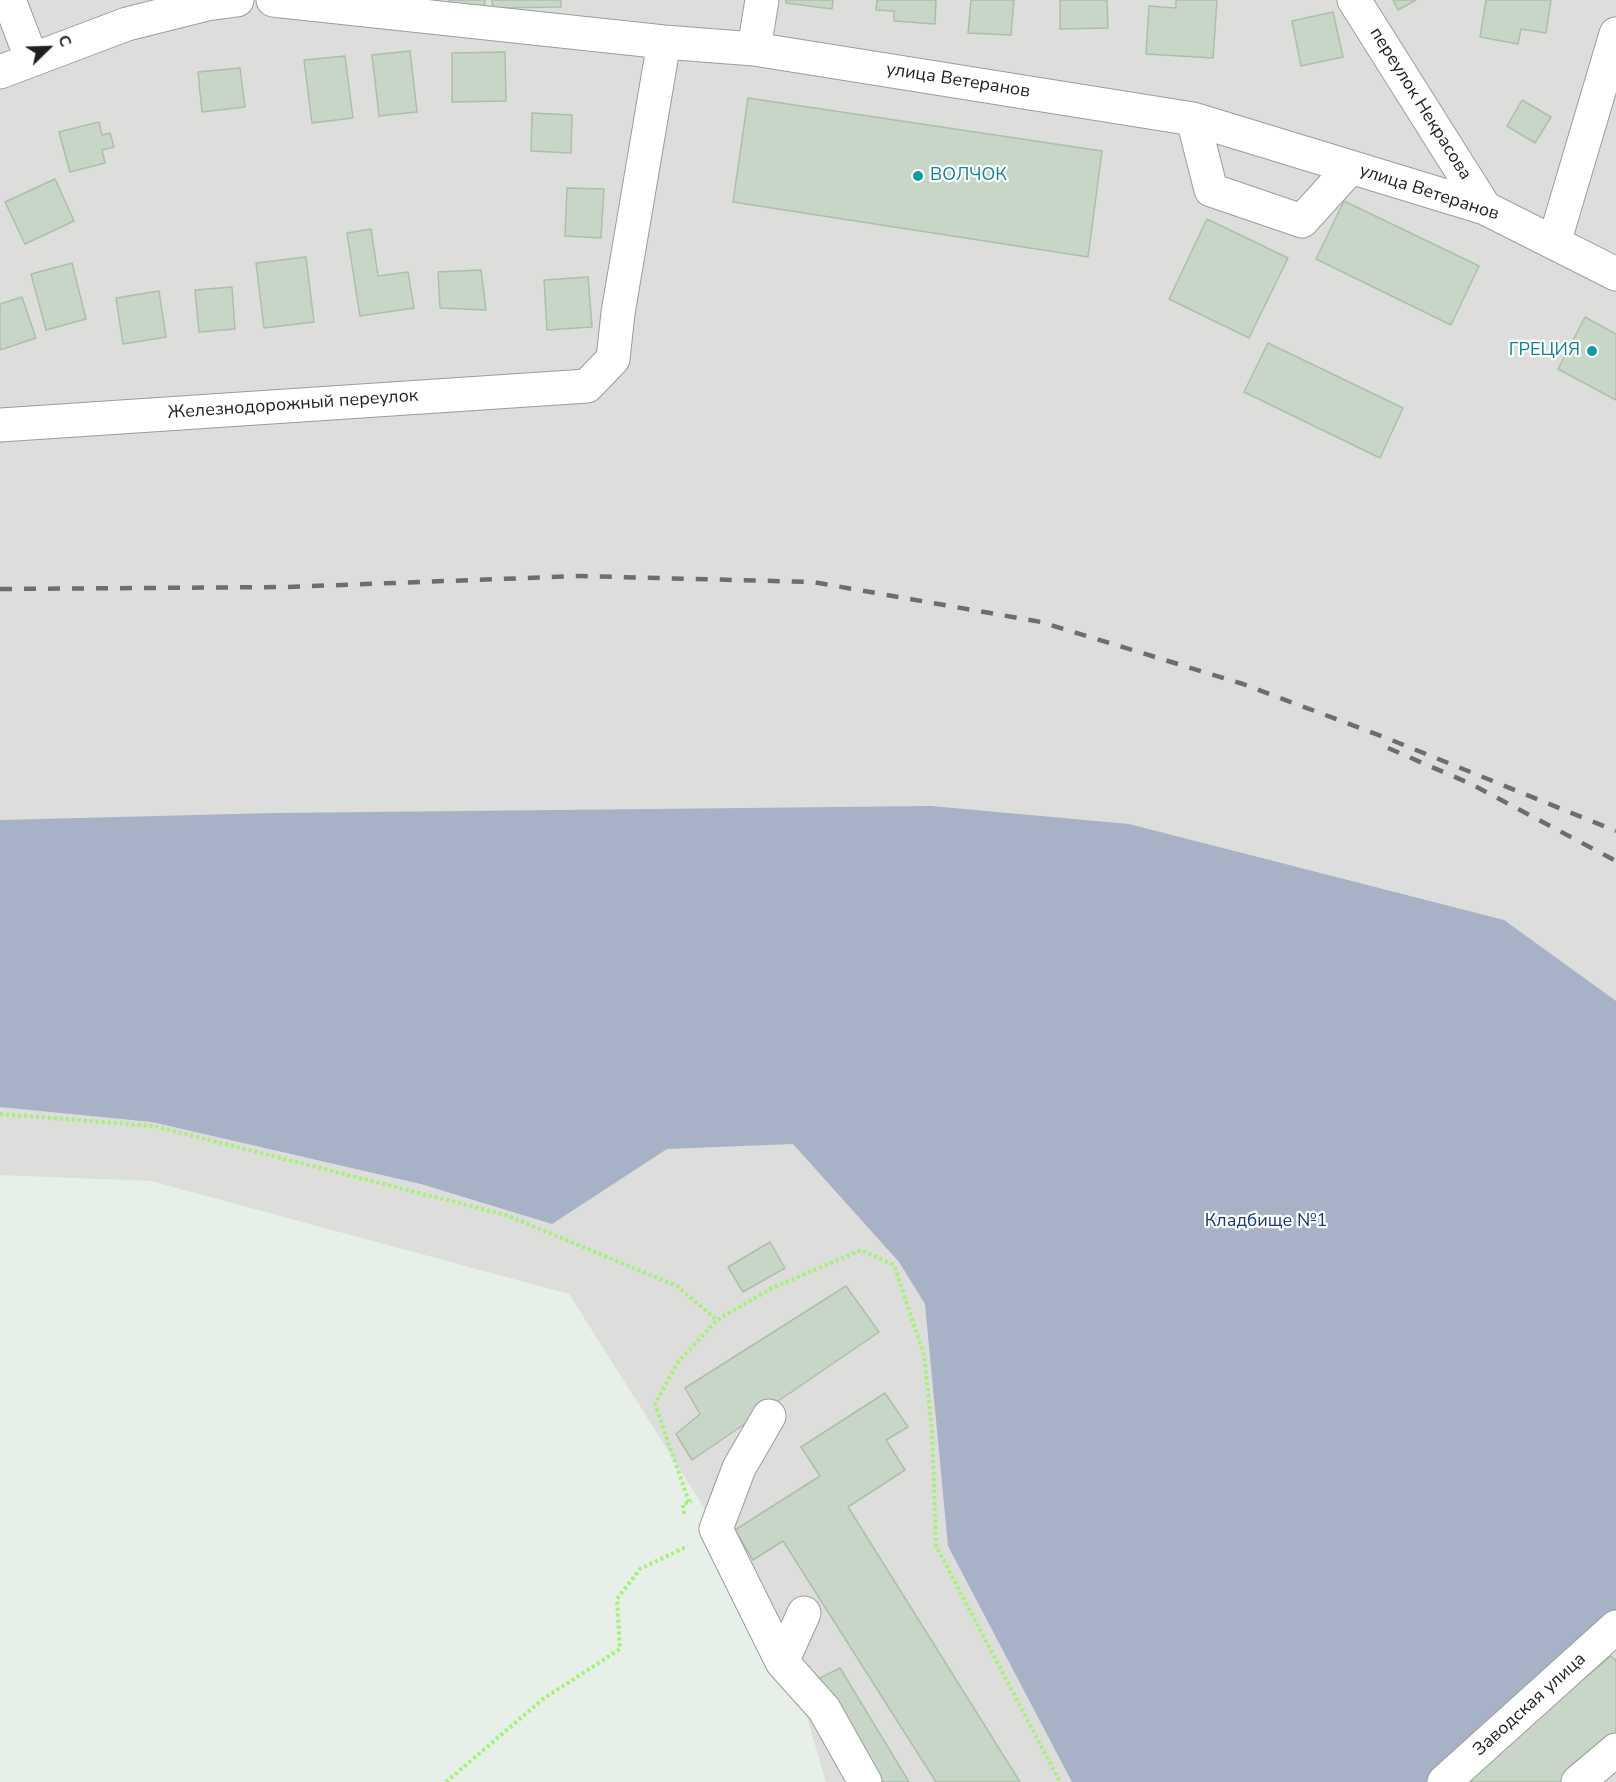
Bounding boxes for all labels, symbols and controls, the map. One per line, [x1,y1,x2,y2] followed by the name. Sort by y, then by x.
[18,18,78,78] north arrow
[1364,24,1476,184] street label: переулок Некрасова
[52,32,77,50] text: С
[884,59,1032,103] street label: улица Ветеранов
[1357,160,1501,226] street label: улица Ветеранов
[930,165,1007,187] place label: ВОЛЧОК
[911,169,925,183] marker: ВОЛЧОК
[1509,340,1580,362] place label: ГРЕЦИЯ
[1585,344,1599,358] marker: ГРЕЦИЯ
[167,385,419,425] street label: Железнодорожный переулок
[1205,1211,1327,1233] park label: Кладбище №1
[1469,1649,1591,1761] street label: Заводская улица

